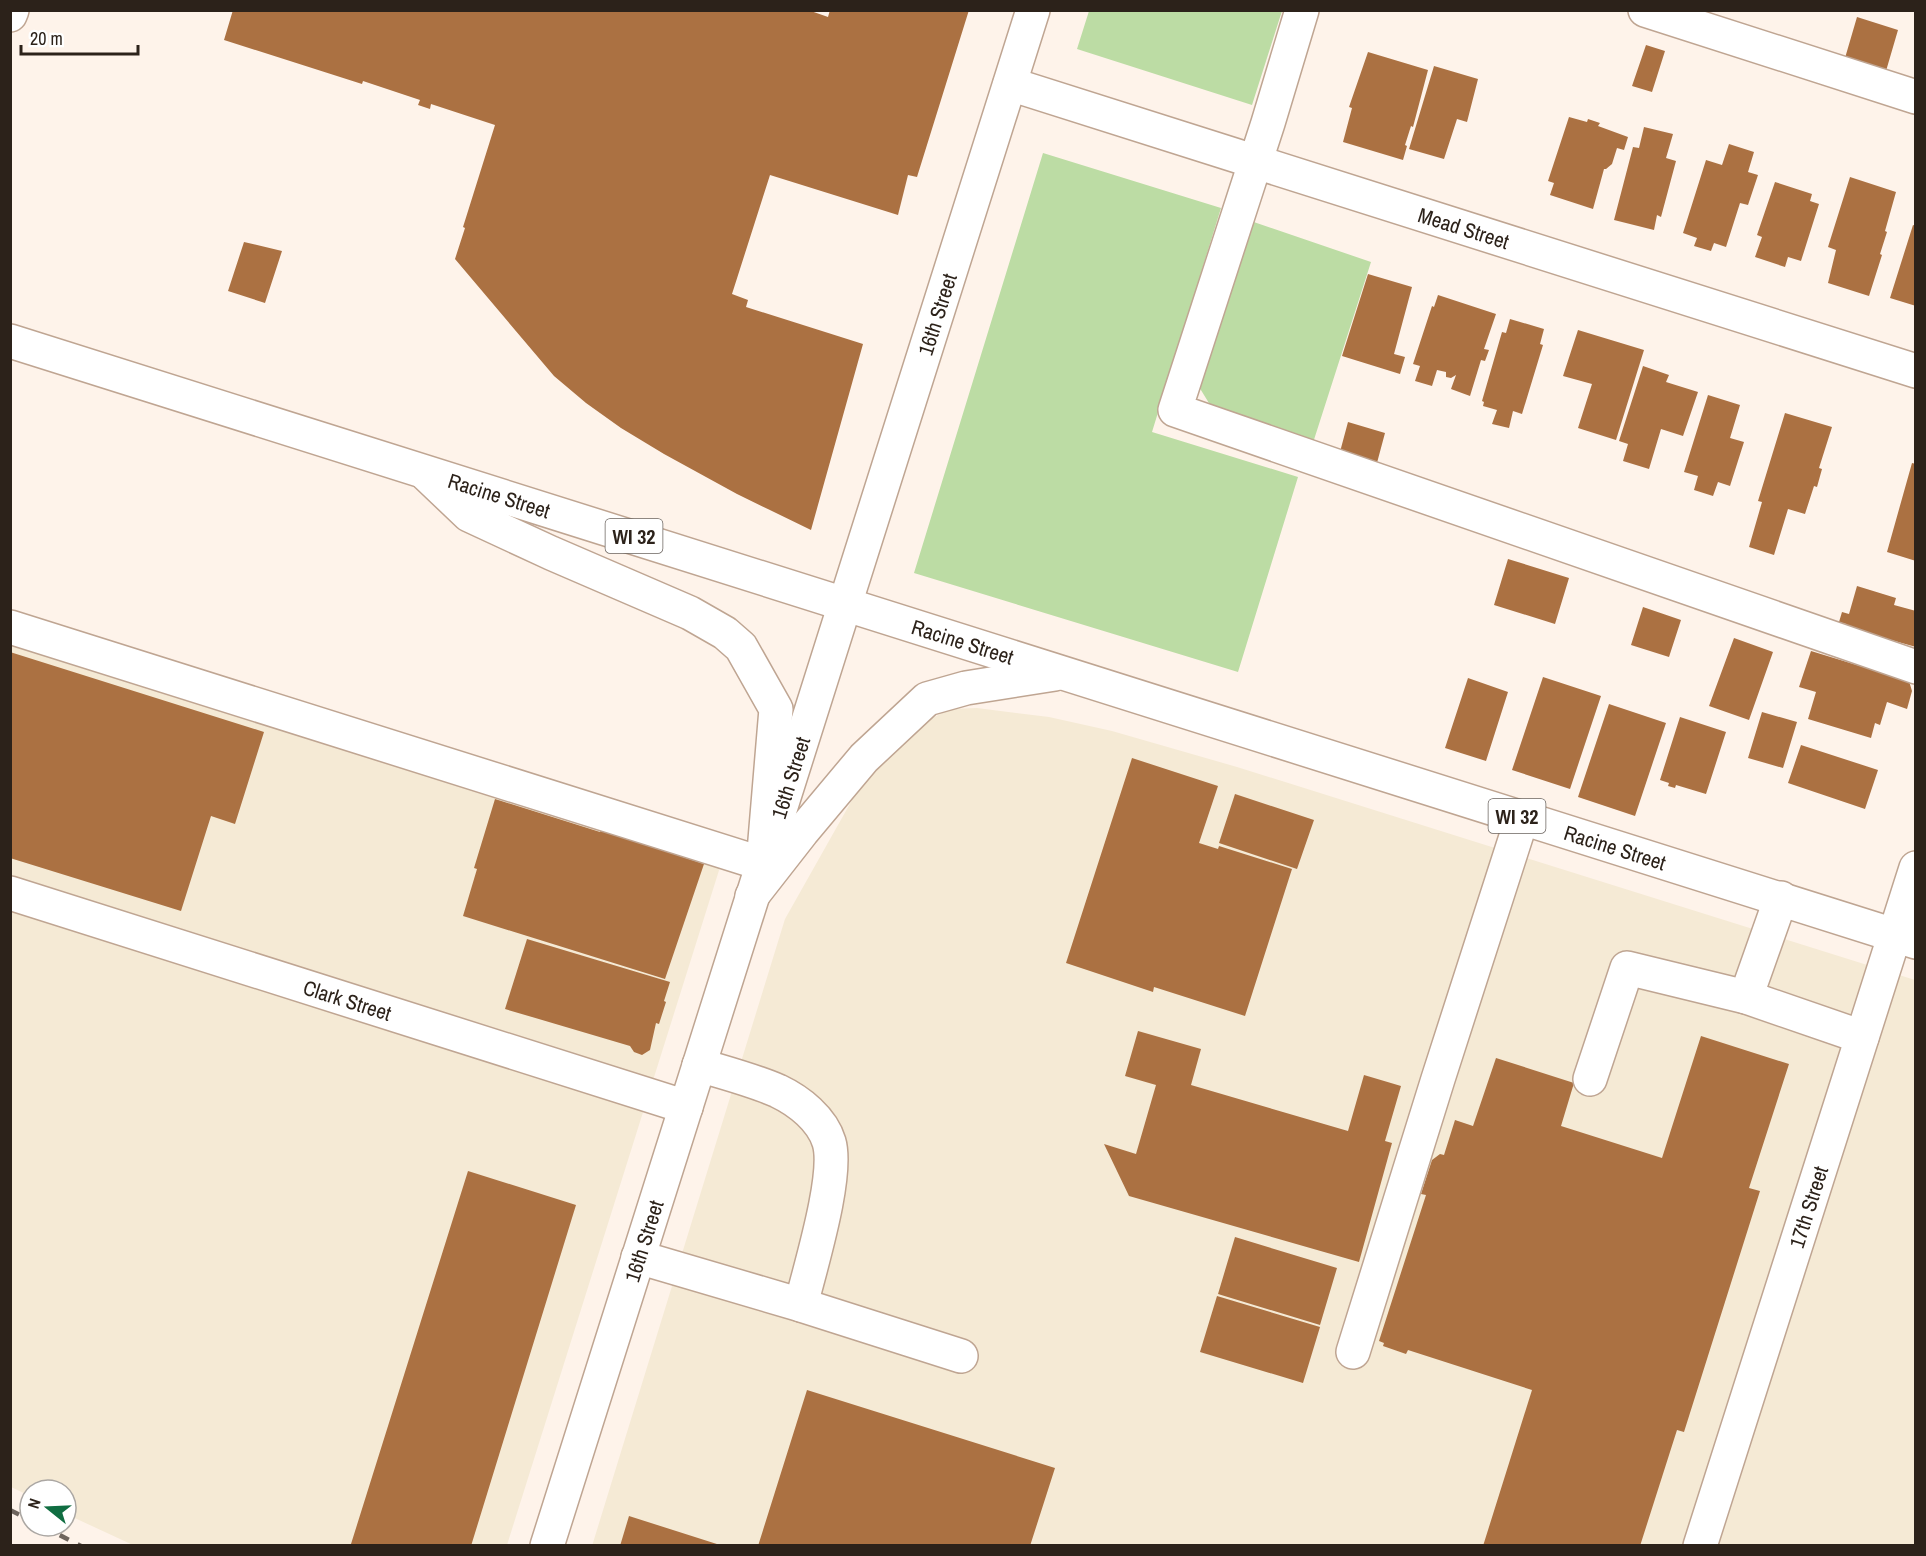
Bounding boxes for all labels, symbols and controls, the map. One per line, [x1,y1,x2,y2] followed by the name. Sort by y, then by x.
[21,18,138,56] scale bar
[30,26,63,51] text: 20 m
[1415,200,1513,256] street label: Mead Street
[910,269,963,359] street label: 16th Street
[445,466,554,525] street label: Racine Street
[606,519,662,553] road number: WI 32
[908,612,1018,671] street label: Racine Street
[764,733,817,822] street label: 16th Street
[1488,799,1546,833] road number: WI 32
[1560,817,1670,877] street label: Racine Street
[300,972,395,1027] street label: Clark Street
[1781,1162,1835,1251] street label: 17th Street
[617,1196,670,1285] street label: 16th Street
[18,1478,78,1538] north arrow
[22,1495,46,1511] text: N

